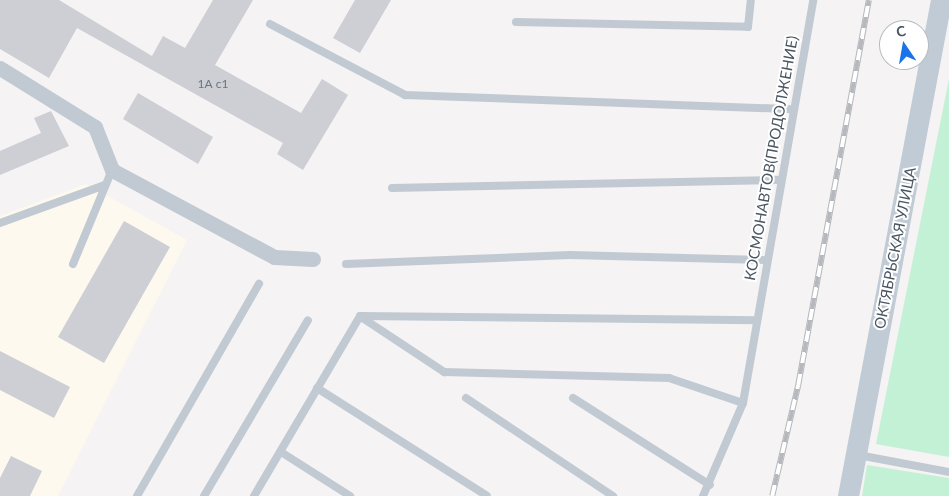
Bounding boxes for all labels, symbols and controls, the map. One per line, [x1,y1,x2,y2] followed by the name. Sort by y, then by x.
[879,20,929,70] north arrow
[895,22,907,40] text: С
[741,34,801,282] street label: КОСМОНАВТОВ(ПРОДОЛЖЕНИЕ)
[198,77,228,91] house number: 1А с1
[870,166,920,330] street label: ОКТЯБРЬСКАЯ УЛИЦА

